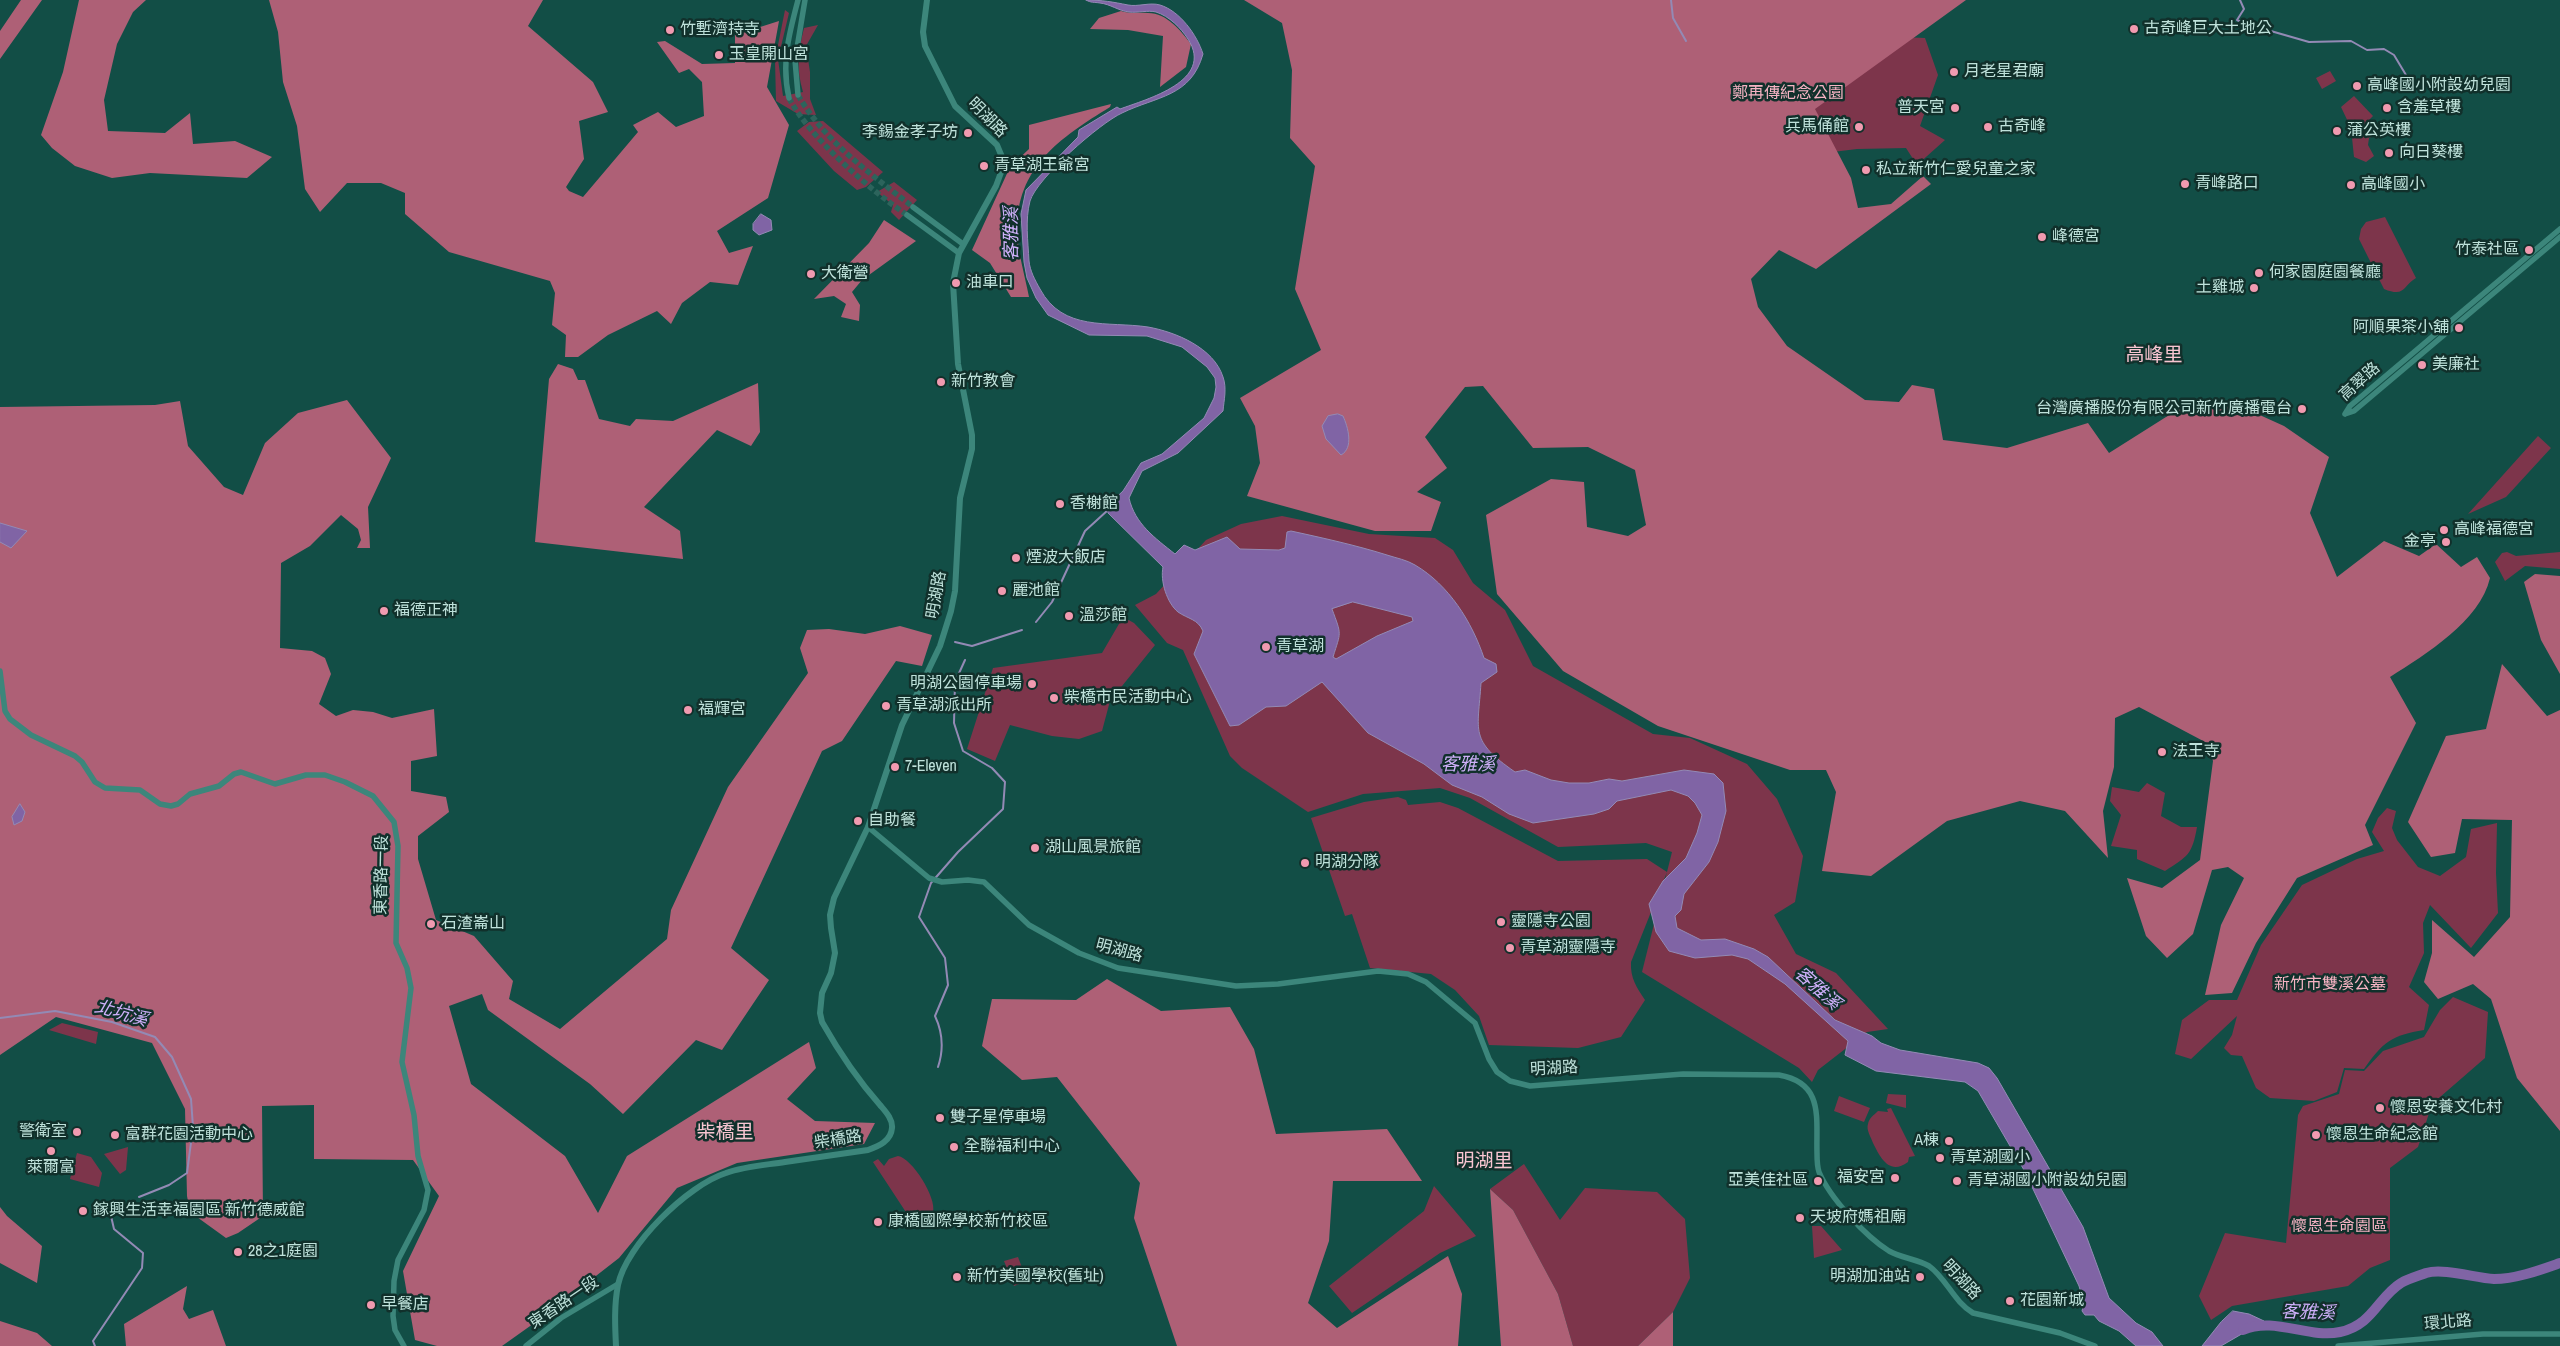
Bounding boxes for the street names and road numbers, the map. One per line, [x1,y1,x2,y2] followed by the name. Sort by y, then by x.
[963,94,1011,142] street label: 明湖路
[2336,359,2384,405] street label: 高翠路
[923,570,951,620] street label: 明湖路
[372,835,392,915] street label: 東香路一段
[1093,936,1145,966] street label: 明湖路
[1530,1058,1578,1080] street label: 明湖路
[813,1127,863,1153] street label: 柴橋路
[1938,1256,1984,1304] street label: 明湖路
[525,1273,603,1333] street label: 東香路一段
[2423,1311,2473,1335] street label: 環北路

